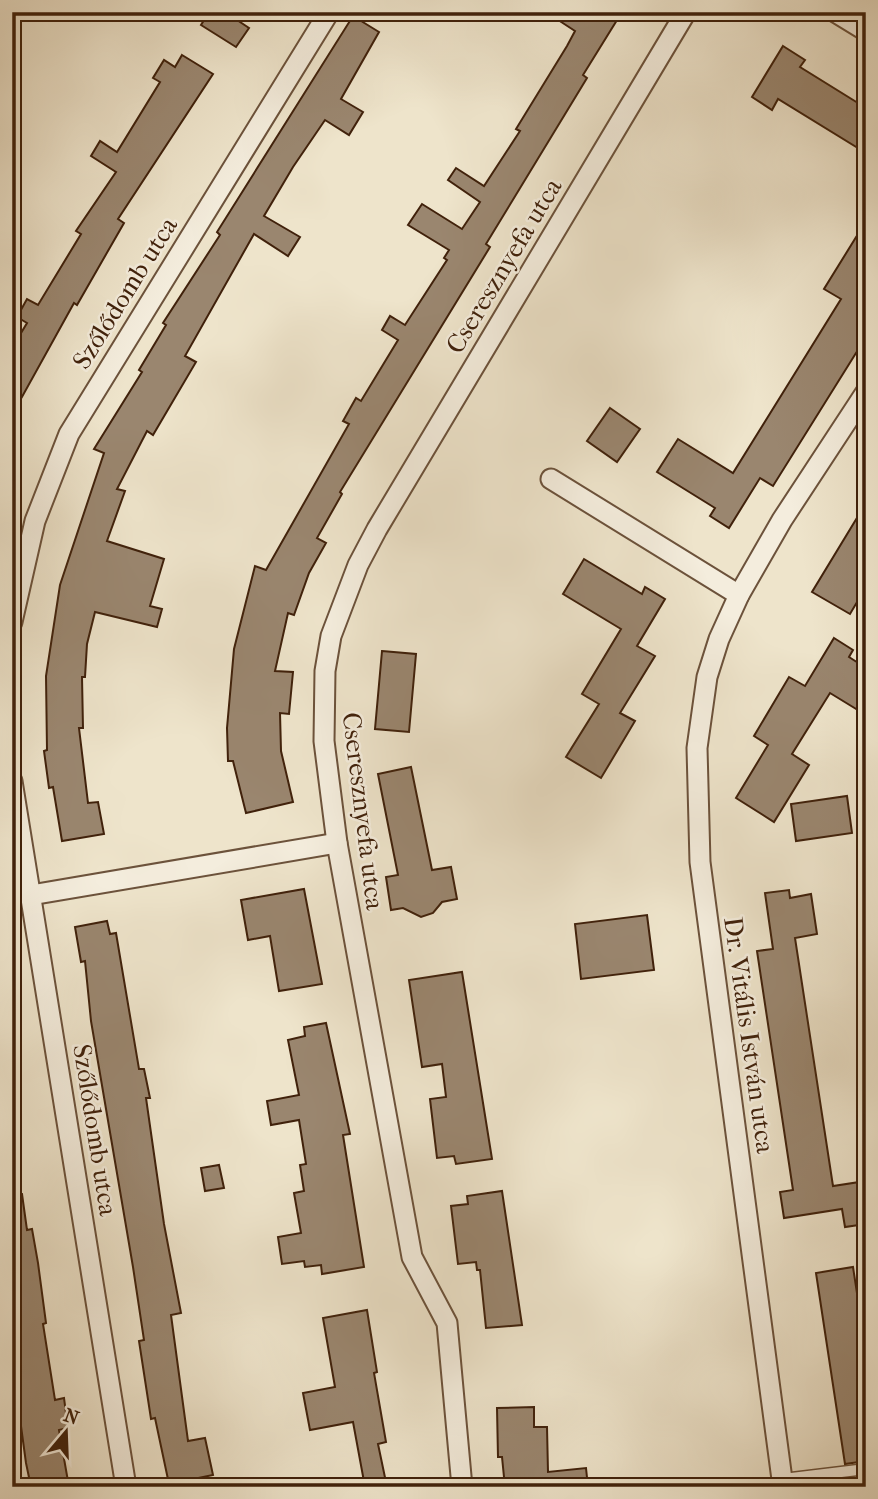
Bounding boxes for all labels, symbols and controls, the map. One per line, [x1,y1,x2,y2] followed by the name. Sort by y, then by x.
[440,172,569,359] street label: Cseresznyefa utca
[66,210,185,375] street label: Szőlődomb utca
[336,710,391,913] street label: Cseresznyefa utca
[717,915,781,1156] street label: Dr. Vitális István utca
[66,1042,124,1219] street label: Szőlődomb utca
[32,1398,102,1468] north arrow
[61,1404,82,1430] text: N

